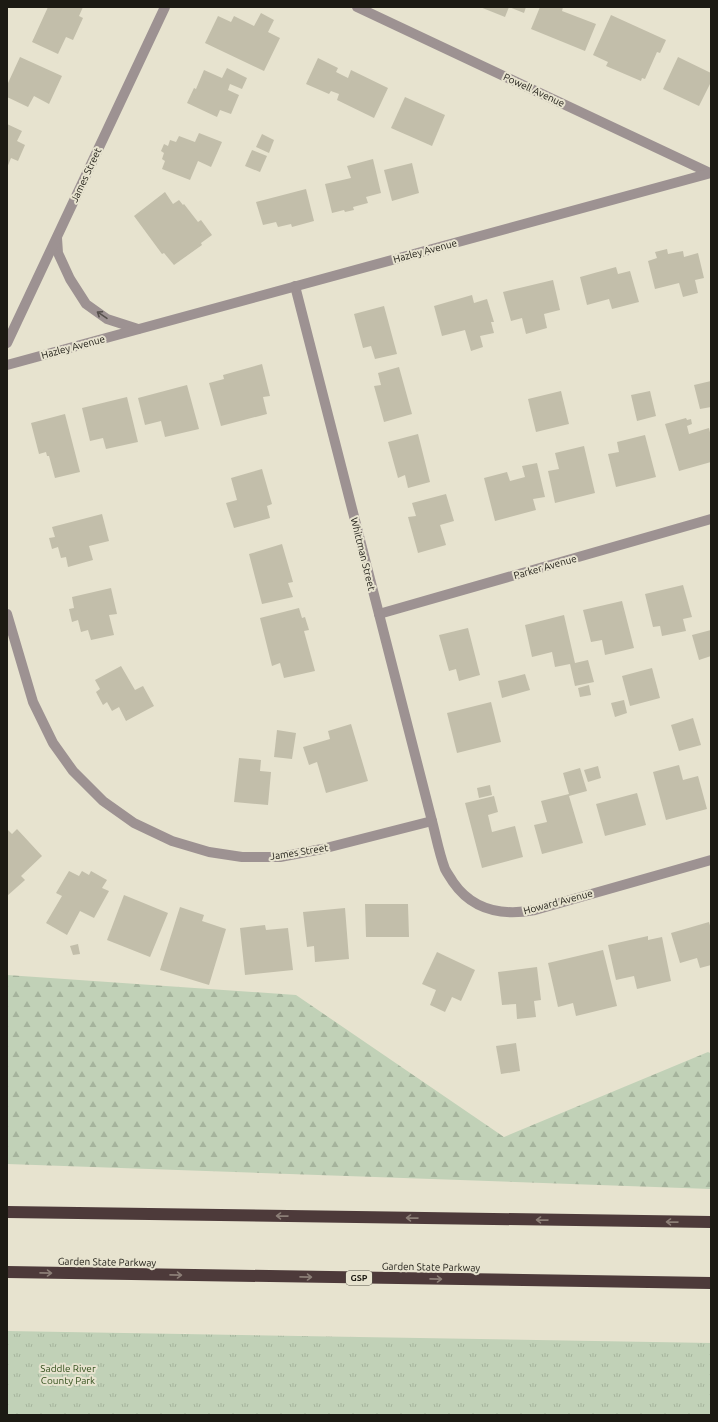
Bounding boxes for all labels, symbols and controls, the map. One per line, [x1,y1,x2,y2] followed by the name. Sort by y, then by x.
[502,71,566,109] street label: Powell Avenue
[69,146,103,204] street label: James Street
[392,237,458,265] street label: Hazley Avenue
[97,311,108,319] one-way arrow
[40,333,106,361] street label: Hazley Avenue
[349,516,377,592] street label: Whittman Street
[512,553,578,581] street label: Parker Avenue
[269,842,329,862] street label: James Street
[522,887,594,917] street label: Howard Avenue
[276,1212,289,1220] one-way arrow
[406,1214,419,1222] one-way arrow
[536,1216,549,1224] one-way arrow
[666,1218,679,1225] one-way arrow
[58,1256,157,1268] street label: Garden State Parkway
[382,1261,481,1273] street label: Garden State Parkway
[39,1269,52,1277] one-way arrow
[169,1271,182,1279] one-way arrow
[346,1271,372,1285] road number: GSP
[299,1273,312,1281] one-way arrow
[429,1275,442,1283] one-way arrow
[40,1363,96,1386] park label: Saddle River County Park

